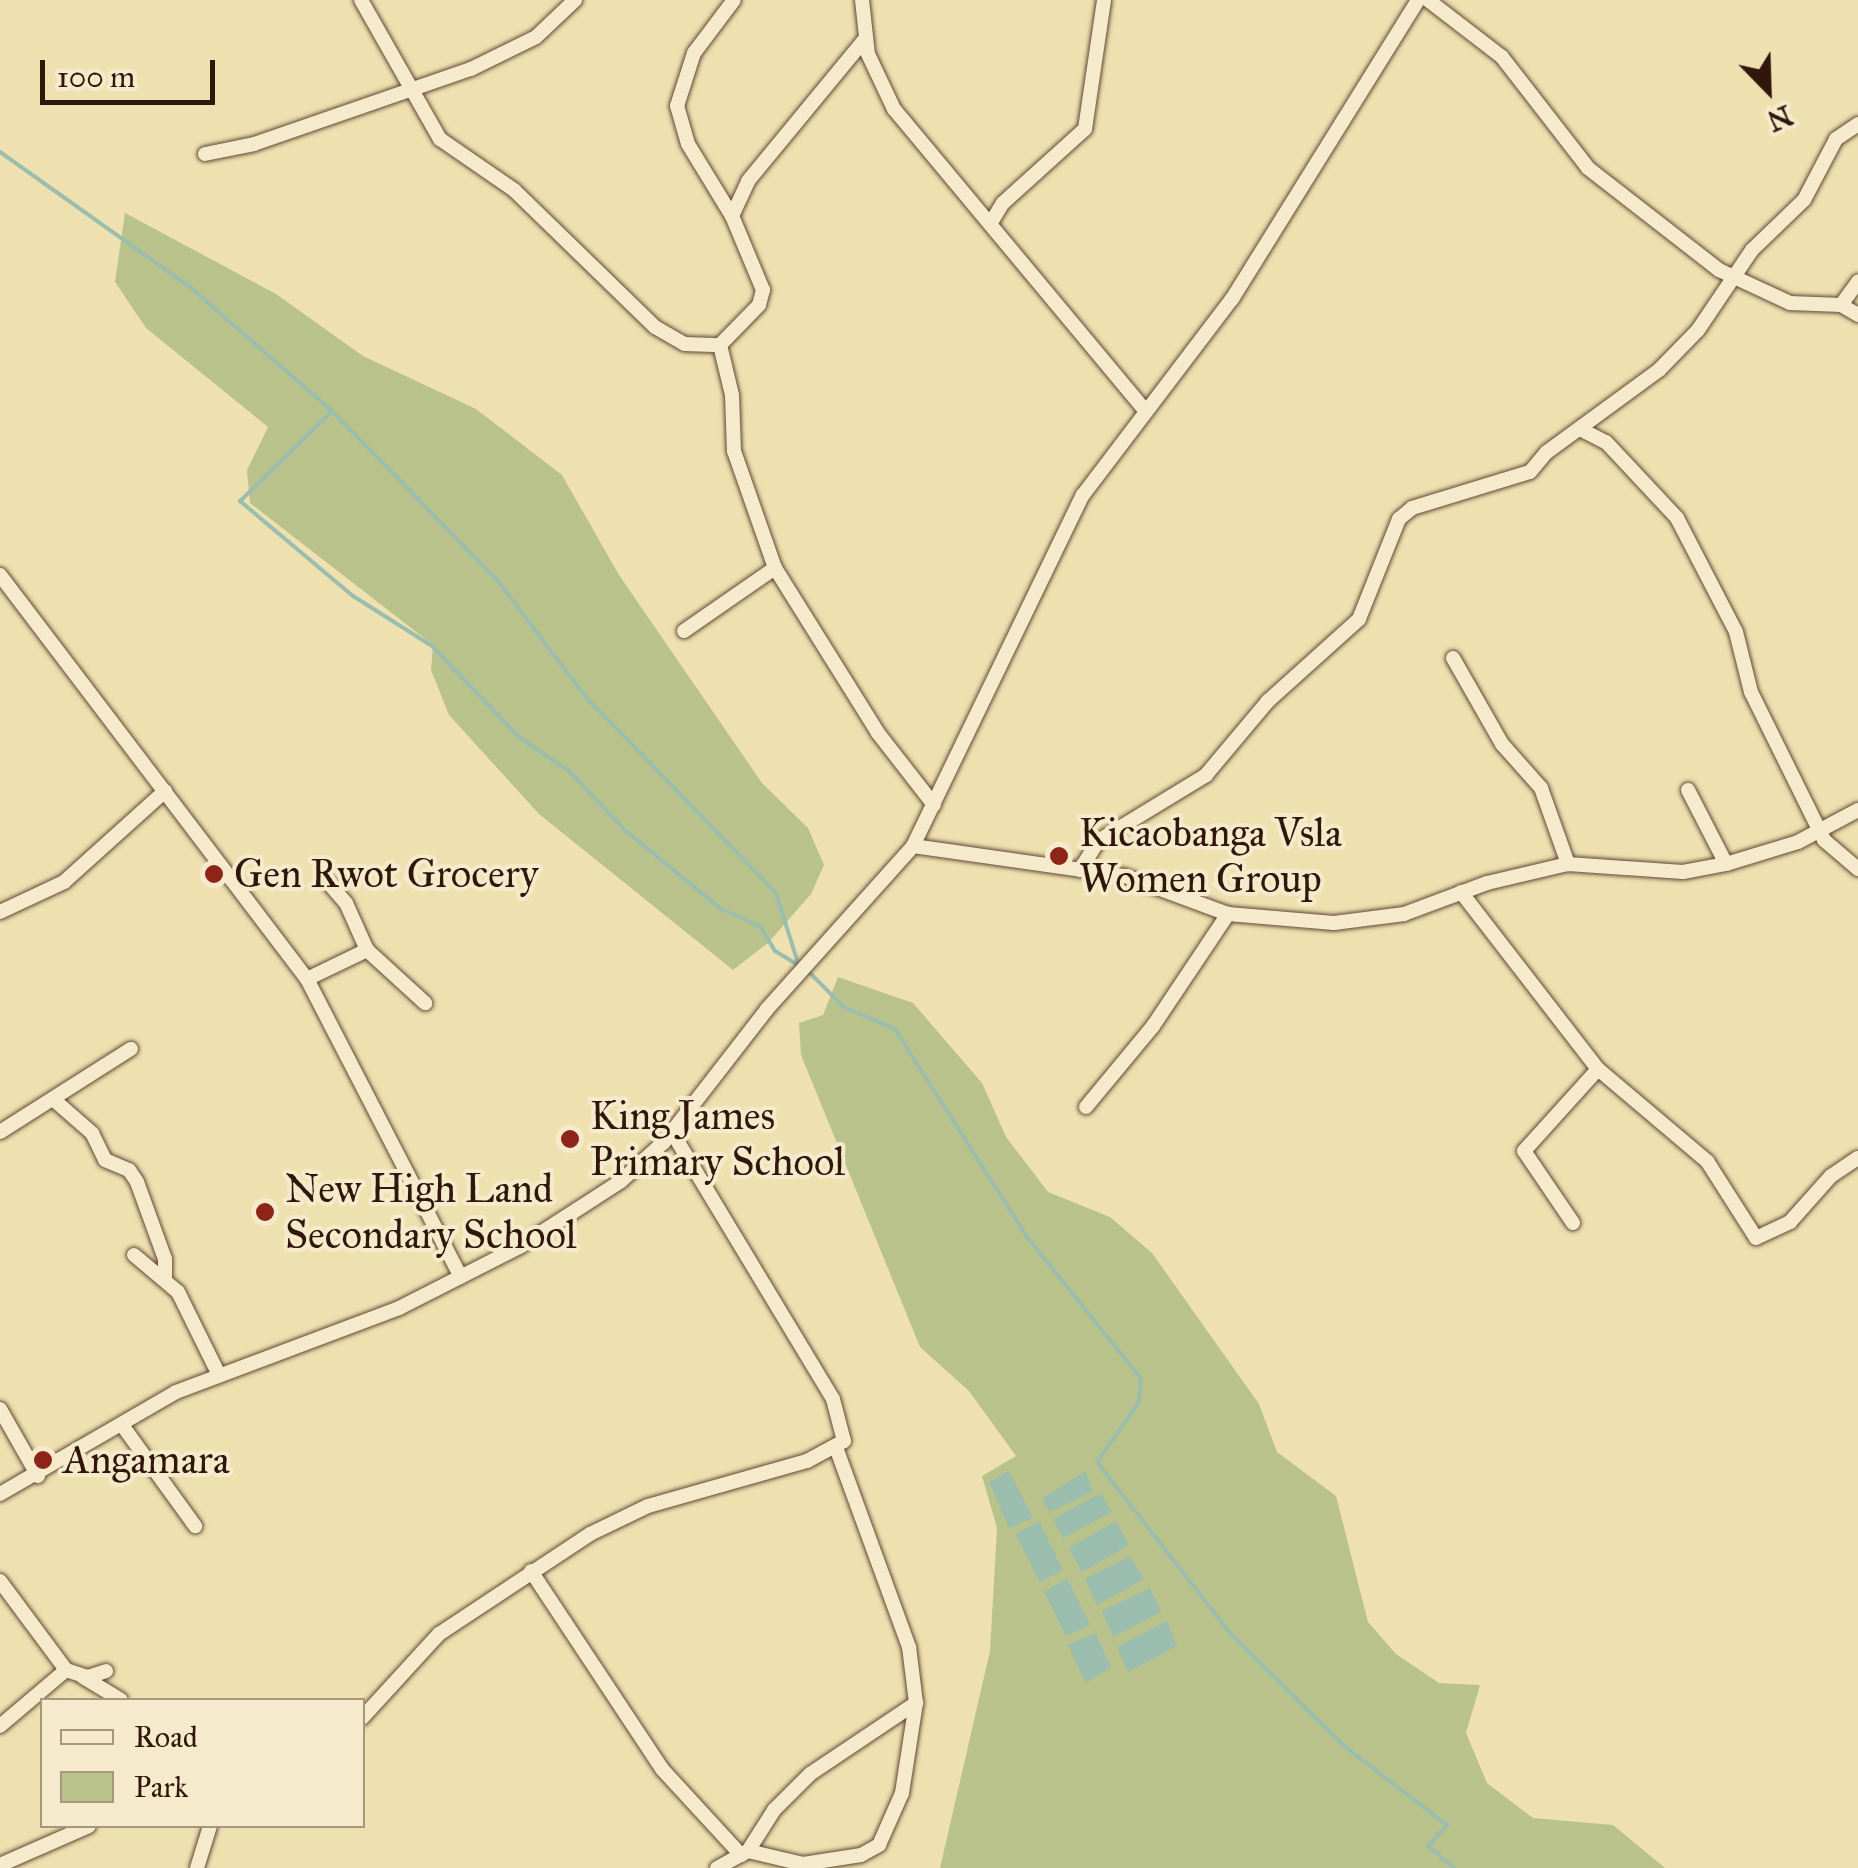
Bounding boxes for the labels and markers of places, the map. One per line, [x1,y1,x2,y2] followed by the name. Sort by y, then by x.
[1079,809,1342,903] place label: Kicaobanga Vsla Women Group
[1048,845,1070,867] marker: Kicaobanga Vsla Women Group
[234,850,538,898] place label: Gen Rwot Grocery
[203,863,225,885] marker: Gen Rwot Grocery
[590,1092,845,1186] place label: King James Primary School
[559,1128,581,1150] marker: King James Primary School
[285,1165,577,1259] place label: New High Land Secondary School
[254,1201,276,1223] marker: New High Land Secondary School
[63,1436,230,1484] place label: Angamara
[32,1449,54,1471] marker: Angamara

